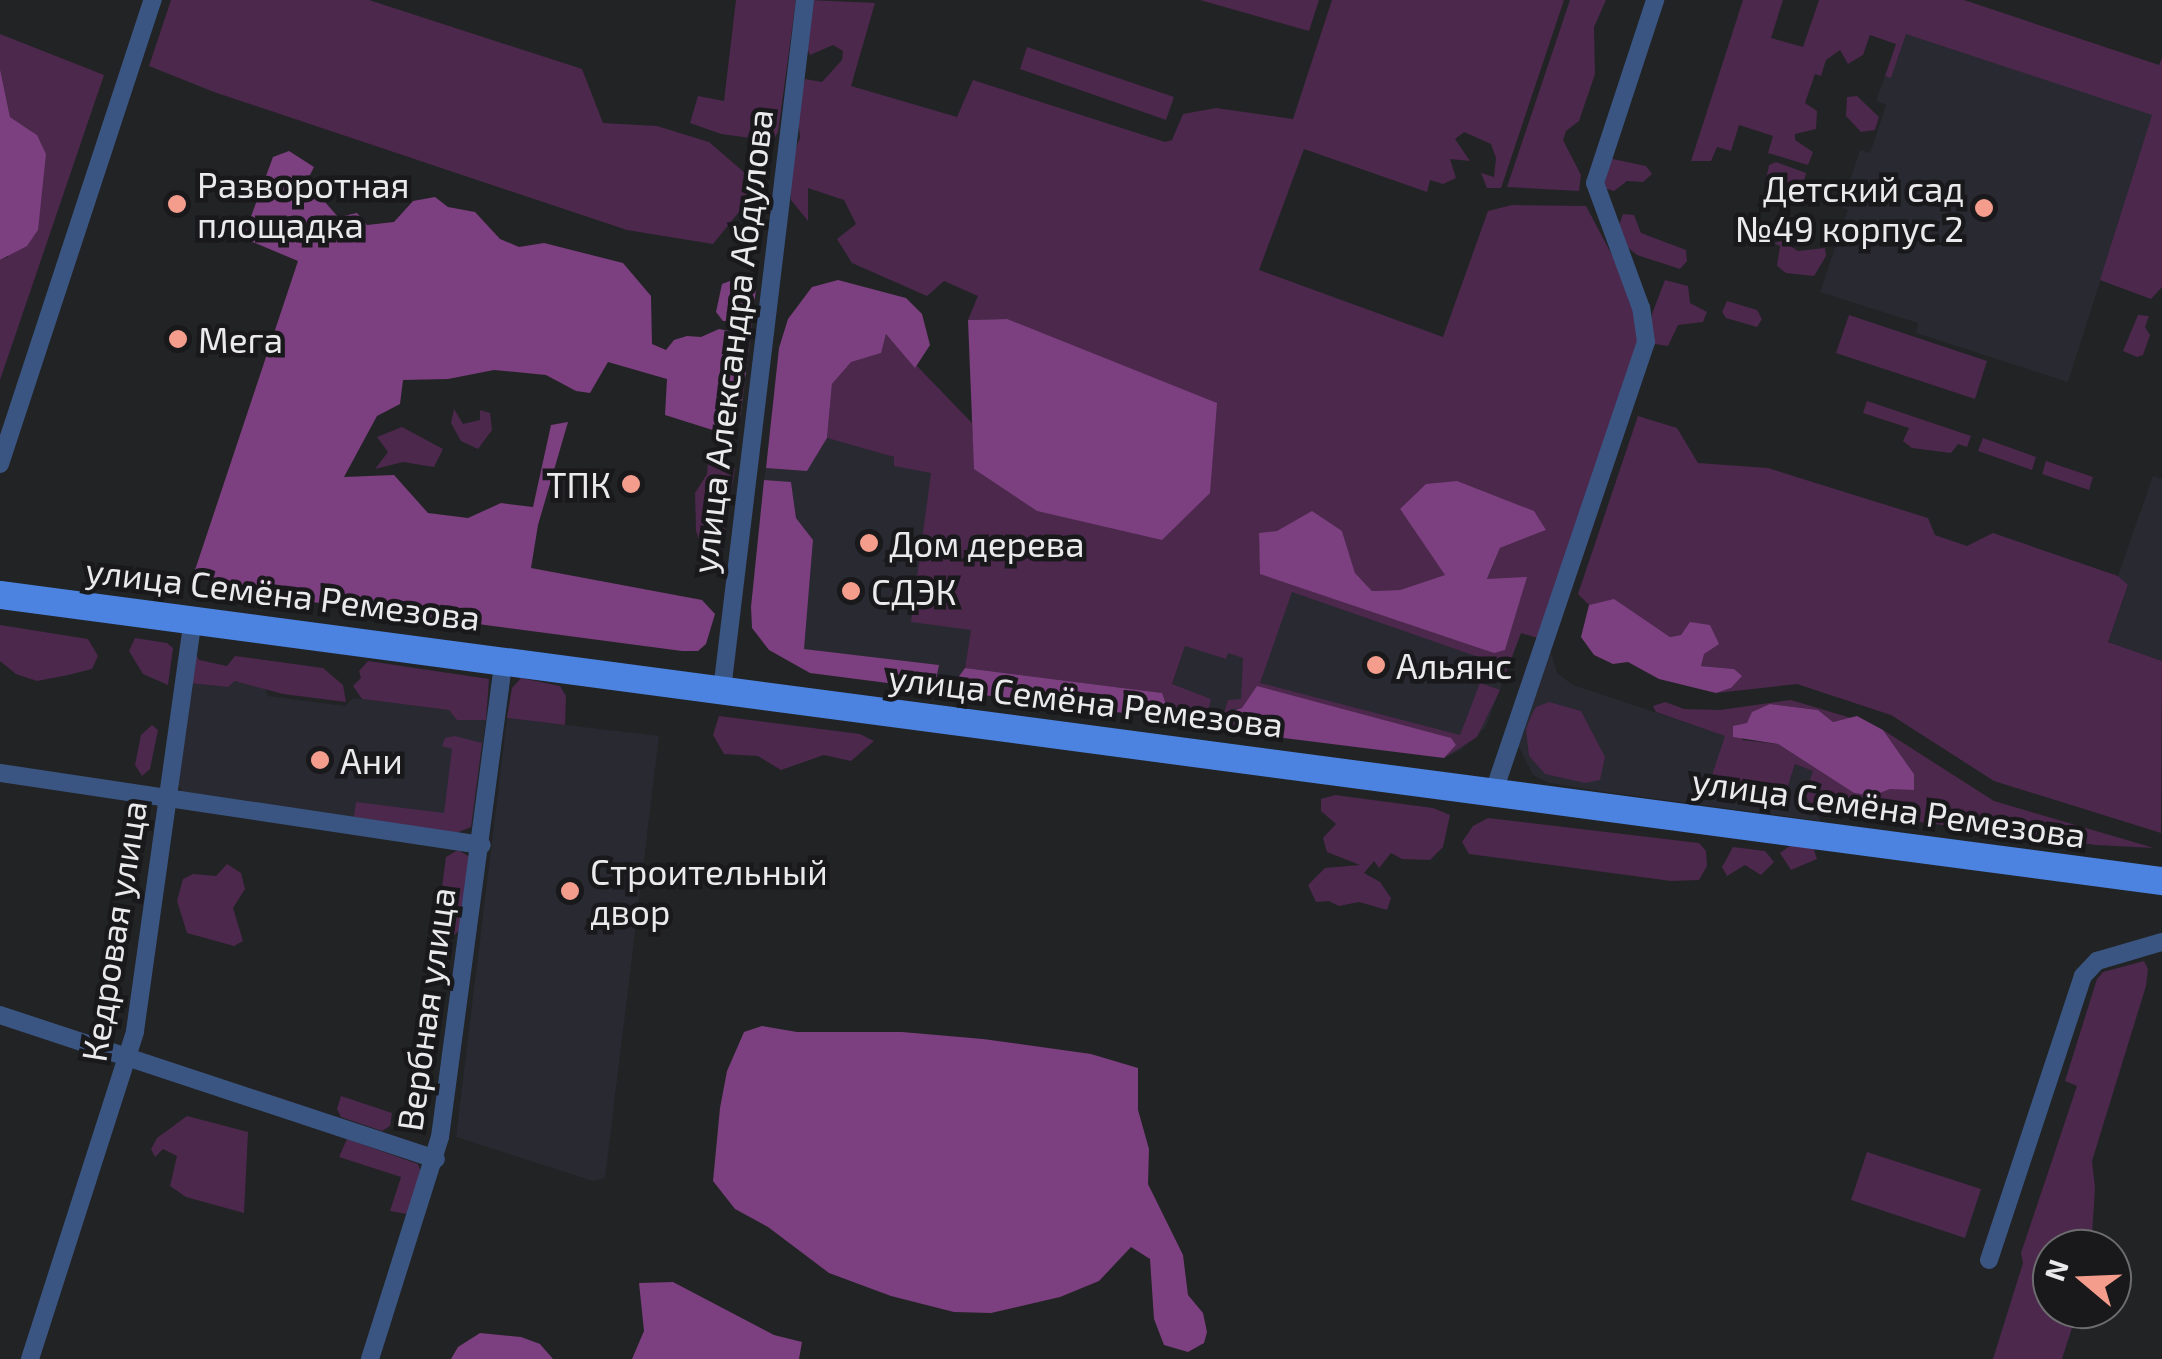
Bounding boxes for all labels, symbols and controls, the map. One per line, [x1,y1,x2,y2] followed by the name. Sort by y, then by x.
[682,107,780,575] street label: улица Александра Абдулова
[197,163,410,245] place label: Разворотная площадка
[1735,167,1964,249] place label: Детский сад №49 корпус 2
[166,193,188,215] marker: Разворотная площадка
[1973,197,1995,219] marker: Детский сад №49 корпус 2
[198,318,283,360] place label: Мега
[167,328,189,350] marker: Мега
[546,463,611,505] place label: ТПК
[620,473,642,495] marker: ТПК
[889,522,1085,564] place label: Дом дерева
[858,532,880,554] marker: Дом дерева
[83,548,483,638] street label: улица Семёна Ремезова
[871,570,956,612] place label: СДЭК
[840,580,862,602] marker: СДЭК
[1396,644,1512,686] place label: Альянс
[1365,654,1387,676] marker: Альянс
[886,655,1286,745] street label: улица Семёна Ремезова
[340,739,403,781] place label: Ани
[309,749,331,771] marker: Ани
[1690,759,2088,855] street label: улица Семёна Ремезова
[72,798,154,1064] street label: Кедровая улица
[590,850,828,932] place label: Строительный двор
[559,880,581,902] marker: Строительный двор
[387,885,463,1133] street label: Вербная улица
[2032,1229,2132,1329] north arrow
[2036,1255,2075,1285] text: N

